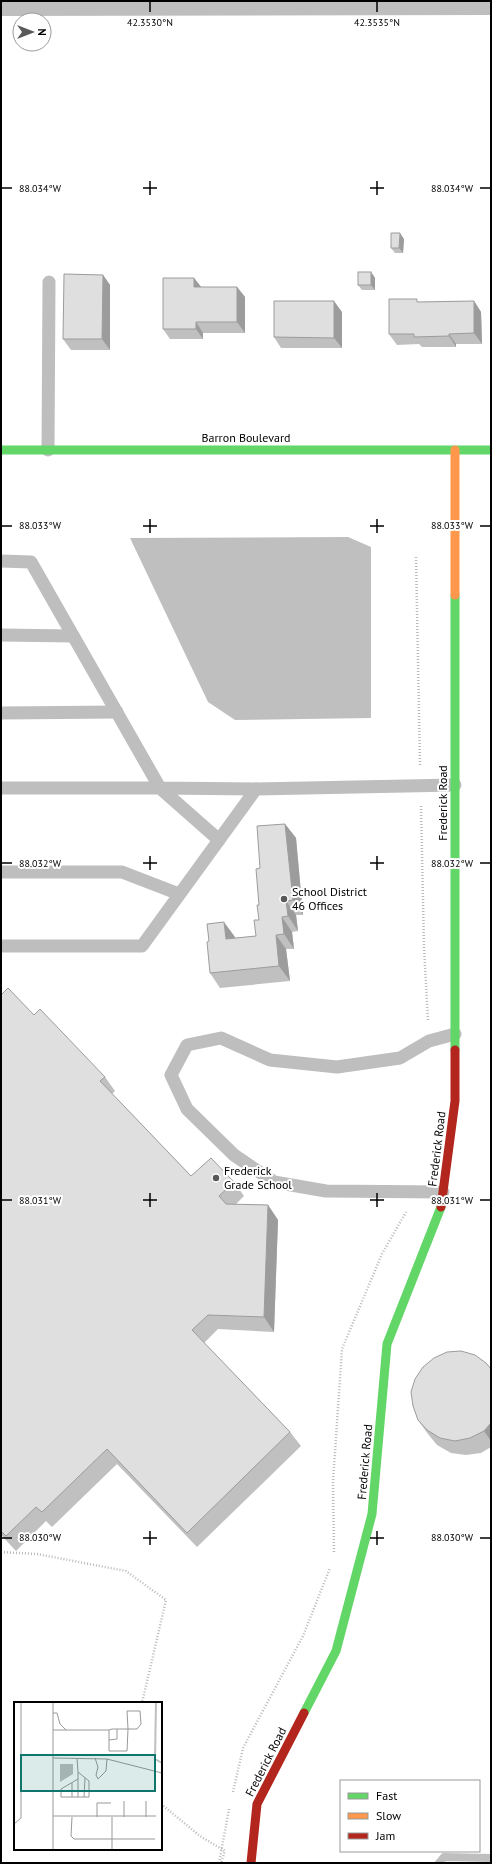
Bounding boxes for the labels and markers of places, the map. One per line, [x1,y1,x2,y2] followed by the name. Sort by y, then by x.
[292,884,367,913] place label: School District 46 Offices
[279,894,289,904] marker: School District 46 Offices
[224,1163,292,1192] place label: Frederick Grade School
[211,1173,221,1183] marker: Frederick Grade School

